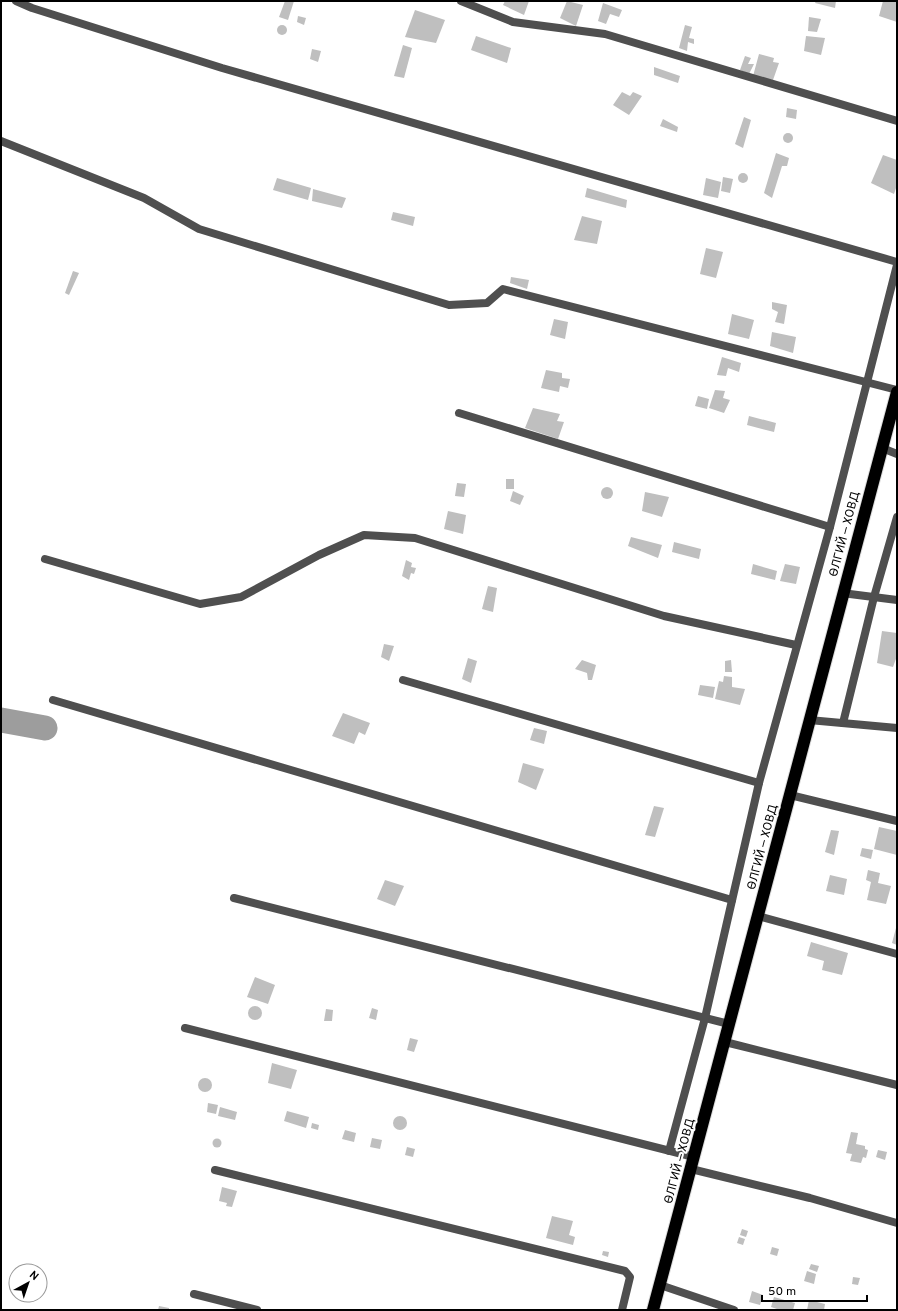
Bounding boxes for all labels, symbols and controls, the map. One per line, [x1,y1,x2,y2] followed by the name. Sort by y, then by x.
[826,490,864,579] street label: ӨЛГИЙ — ХОВД
[744,803,782,892] street label: ӨЛГИЙ — ХОВД
[661,1117,699,1206] street label: ӨЛГИЙ — ХОВД
[8,1263,48,1303] north arrow
[26,1268,41,1284] text: N
[762,1277,867,1303] scale bar
[768,1284,796,1300] text: 50 m

